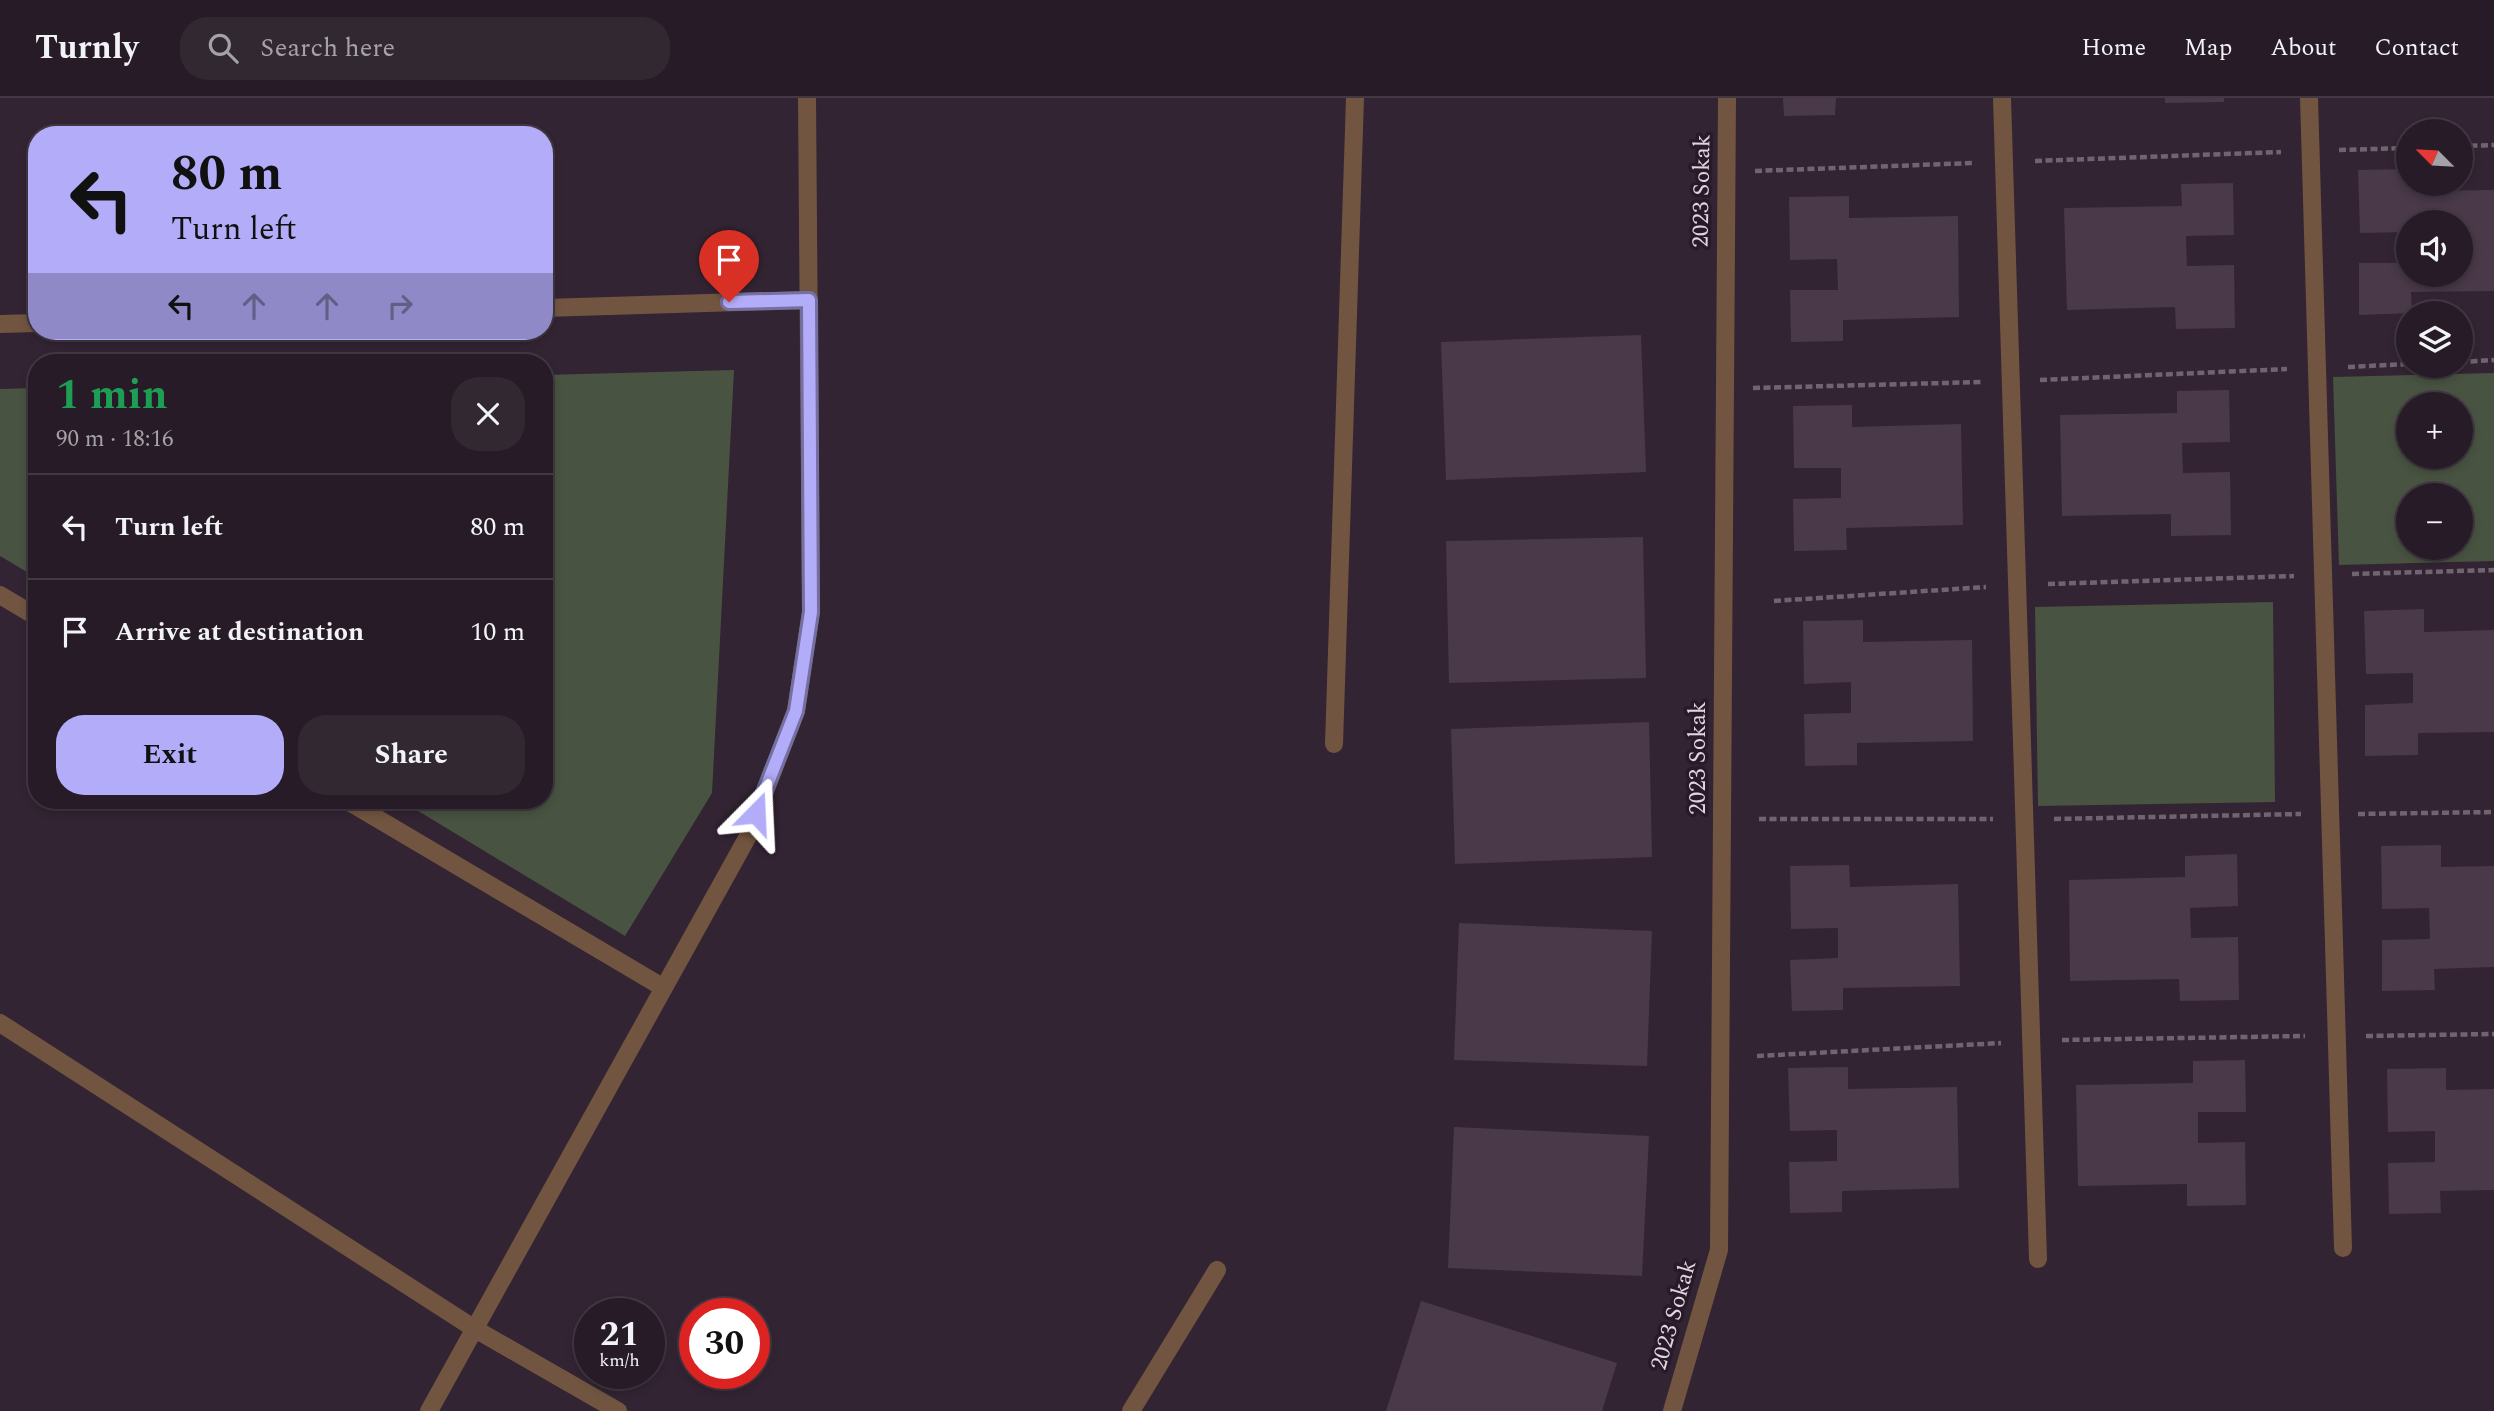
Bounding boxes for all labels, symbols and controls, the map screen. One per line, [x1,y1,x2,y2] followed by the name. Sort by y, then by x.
[180,17,670,80] search box
[35,23,138,73] text: Turnly
[260,28,395,68] text: Search here
[204,29,242,67] icon: search
[2081,30,2146,66] text: Home
[2184,30,2232,66] text: Map
[2270,30,2336,66] text: About
[2374,30,2459,66] text: Contact
[2396,119,2473,196] north arrow
[2396,119,2473,560] map controls
[1684,134,1720,248] street label: 2023 Sokak
[171,137,282,212] text: 80 m
[56,154,147,245] icon: left
[171,205,297,254] text: Turn left
[2396,210,2473,287] button: sound
[699,230,759,302] pin
[710,241,748,279] icon: arrive
[162,287,200,325] icon: left
[235,287,273,325] icon: ahead
[308,287,346,325] icon: ahead
[381,287,419,325] icon: right
[2396,301,2473,378] button: layers
[56,364,168,427] text: 1 min
[451,377,525,451] button: close
[2396,392,2473,469] button: +
[56,422,174,457] text: 90 m · 18:16
[2396,483,2473,560] button: −
[115,507,223,547] text: Turn left
[470,507,525,547] text: 80 m
[56,508,94,546] icon: left
[115,612,364,652] text: Arrive at destination
[470,612,525,652] text: 10 m
[56,613,94,651] icon: arrive
[1681,701,1716,815] street label: 2023 Sokak
[56,715,284,795] button: Exit
[298,715,525,795] button: Share
[719,776,793,850] position arrow
[1642,1256,1706,1374] street label: 2023 Sokak
[679,1298,770,1389] speed limit sign: 30
[600,1308,639,1361] text: 21
[599,1347,640,1374] text: km/h

